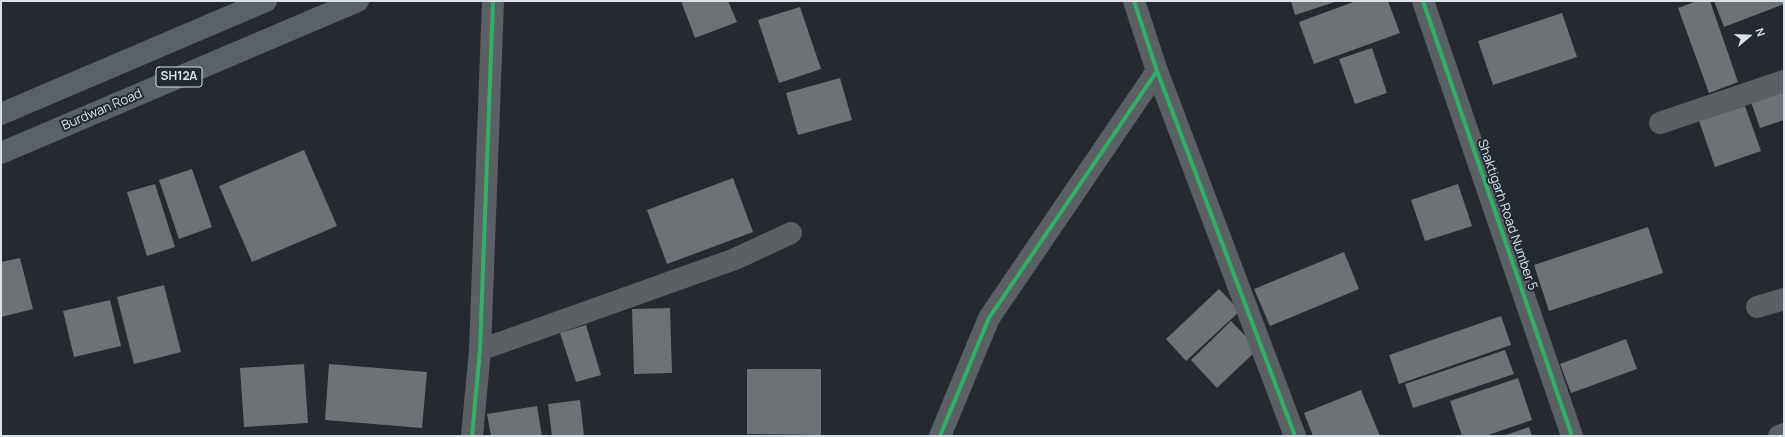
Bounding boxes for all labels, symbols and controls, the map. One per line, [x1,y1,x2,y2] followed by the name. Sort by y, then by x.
[1729,16,1769,56] north arrow
[1752,26,1769,38] text: N
[156,67,202,87] road number: SH12A
[59,86,145,134] street label: Burdwan Road
[1474,137,1540,293] street label: Shaktigarh Road Number 5

